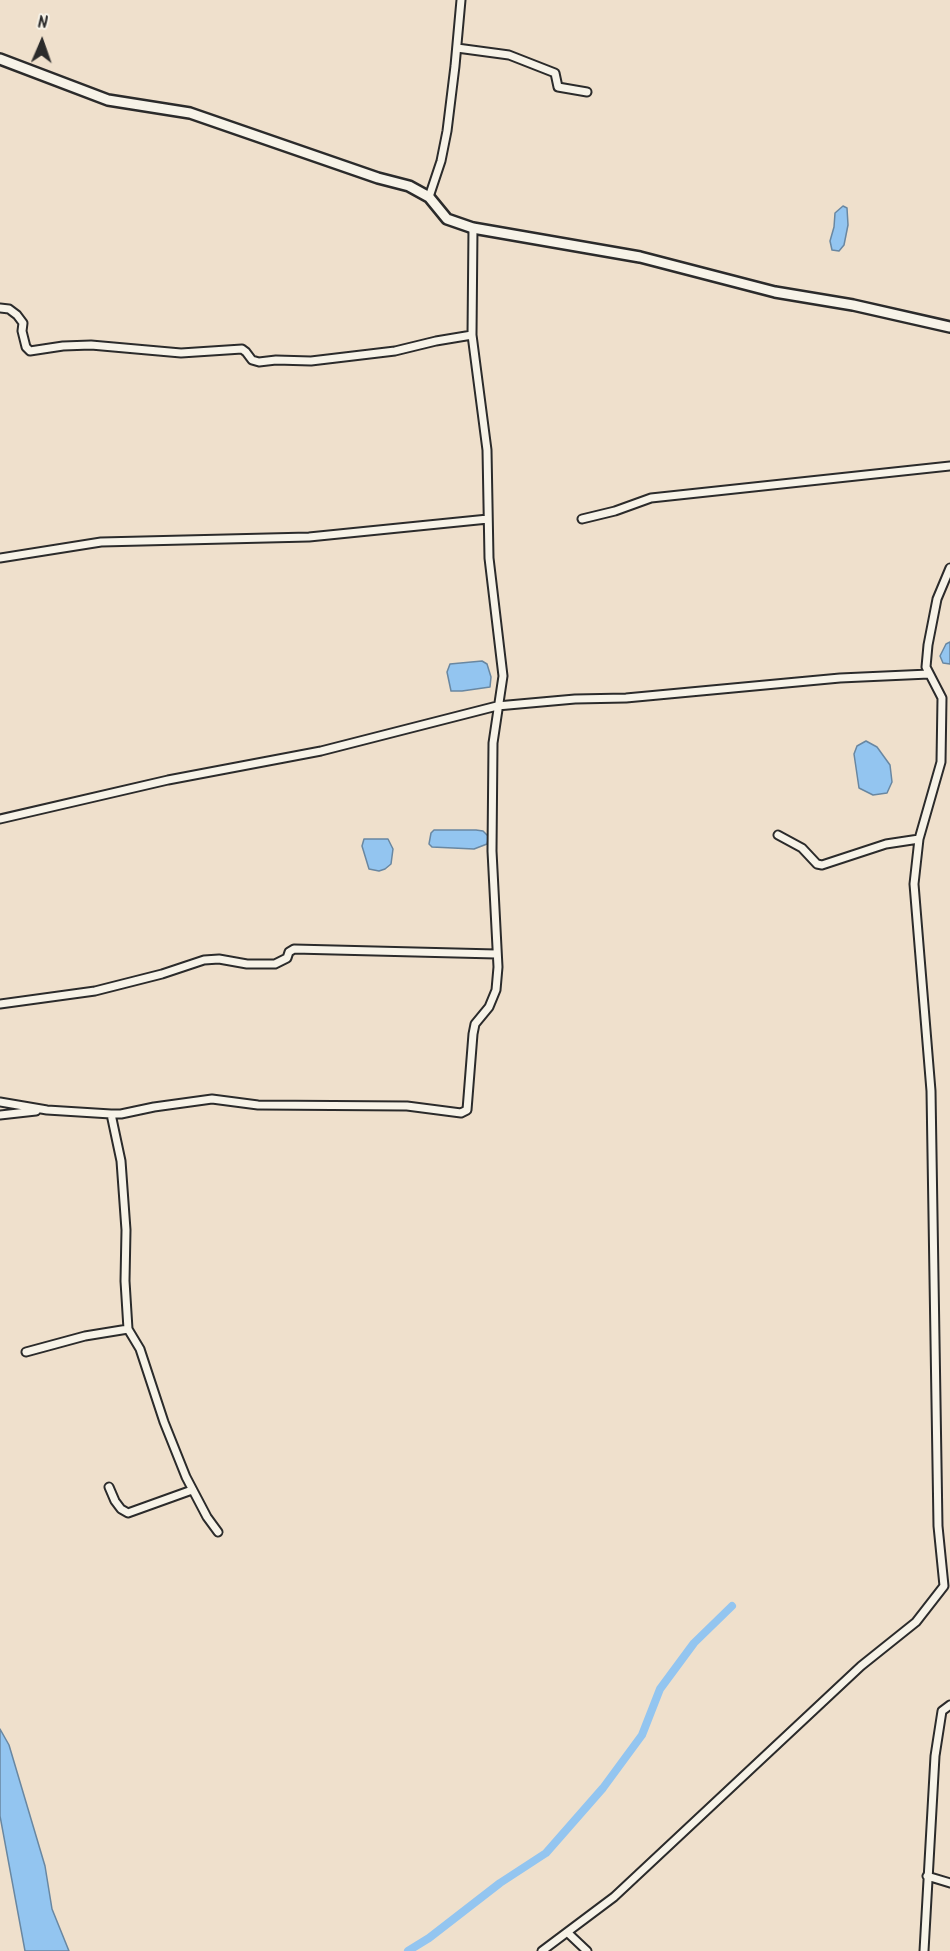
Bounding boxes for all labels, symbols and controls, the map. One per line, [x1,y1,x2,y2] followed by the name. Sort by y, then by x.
[37,11,48,36] text: N
[12,12,72,72] north arrow

